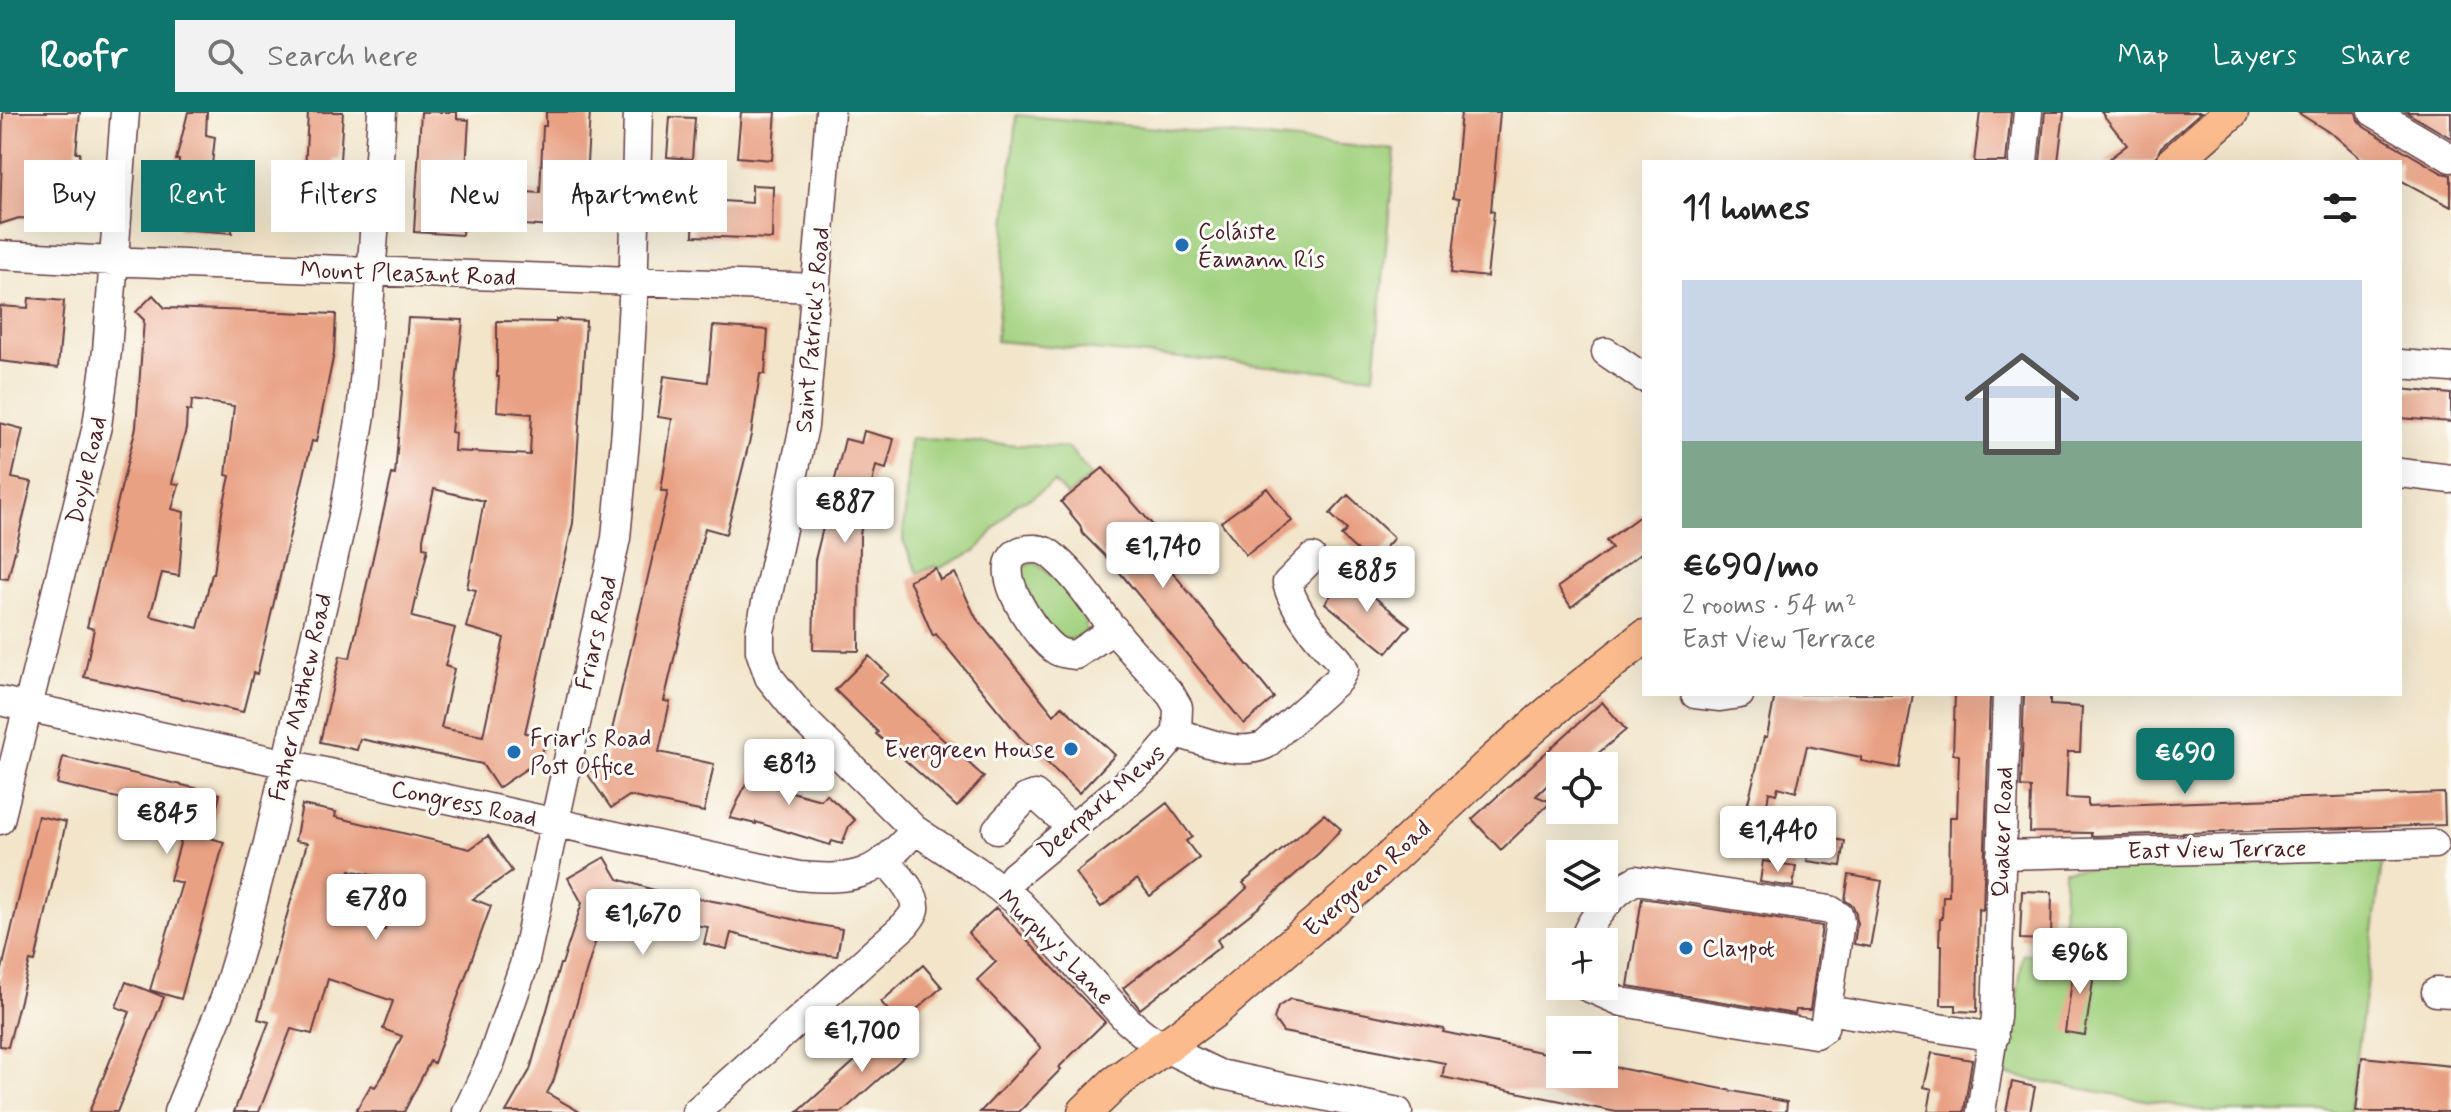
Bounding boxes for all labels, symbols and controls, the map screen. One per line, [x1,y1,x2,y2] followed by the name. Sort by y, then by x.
[175,20,735,92] search box
[40,32,127,81] text: Roofr
[203,34,247,78] icon: search
[267,37,418,76] text: Search here
[2118,38,2169,75] text: Map
[2213,38,2297,75] text: Layers
[2341,38,2411,75] text: Share
[24,160,125,232] chip: Buy
[141,160,255,232] chip: Rent
[271,160,405,232] chip: Filters
[421,160,527,232] chip: New
[543,160,727,232] chip: Apartment
[1682,186,1810,231] text: 11 homes
[2318,186,2362,230] icon: filters
[1198,217,1325,276] place label: Coláiste Éamann Rís
[789,226,838,434] street label: Saint Patrick's Road
[1173,236,1191,254] marker: Coláiste Éamann Rís
[300,255,516,294] street label: Mount Pleasant Road
[1950,332,2094,476] icon: home
[60,413,115,527] street label: Doyle Road
[798,477,892,545] pin: €887
[815,486,875,520] text: €887
[1098,522,1228,590] pin: €1,740
[1124,531,1202,565] text: €1,740
[1682,544,1819,589] text: €690/mo
[1320,546,1414,614] pin: €885
[1337,555,1397,589] text: €885
[569,573,626,693] street label: Friars Road
[1682,589,1857,623] text: 2 rooms · 54 m²
[262,591,340,804] street label: Father Mathew Road
[1682,623,1876,657] text: East View Terrace
[530,724,651,783] place label: Friar's Road Post Office
[2138,728,2232,796] pin: €690
[884,735,1055,768] place label: Evergreen House
[2154,737,2216,771] text: €690
[1032,738,1173,866] street label: Deerpark Mews
[742,739,836,807] pin: €813
[1062,740,1080,758] marker: Evergreen House
[505,743,523,761] marker: Friar's Road Post Office
[762,748,816,782] text: €813
[1546,752,1618,1088] map controls
[1546,752,1618,824] button: locate
[1986,766,2021,898] street label: Quaker Road
[388,774,539,837] street label: Congress Road
[120,788,214,856] pin: €845
[136,797,198,831] text: €845
[1713,806,1843,874] pin: €1,440
[1298,814,1440,946] street label: Evergreen Road
[1738,815,1818,849] text: €1,440
[2127,833,2307,868] street label: East View Terrace
[1546,840,1618,912] button: layers
[329,874,423,942] pin: €780
[345,883,407,917] text: €780
[990,883,1120,1013] street label: Murphy's Lane
[578,889,708,957] pin: €1,670
[604,898,682,932] text: €1,670
[1546,928,1618,1000] button: +
[2033,928,2127,996] pin: €968
[1702,934,1775,965] place label: Claypot
[2051,937,2109,971] text: €968
[1677,939,1695,957] marker: Claypot
[797,1006,927,1074] pin: €1,700
[823,1015,901,1049] text: €1,700
[1546,1016,1618,1088] button: −

